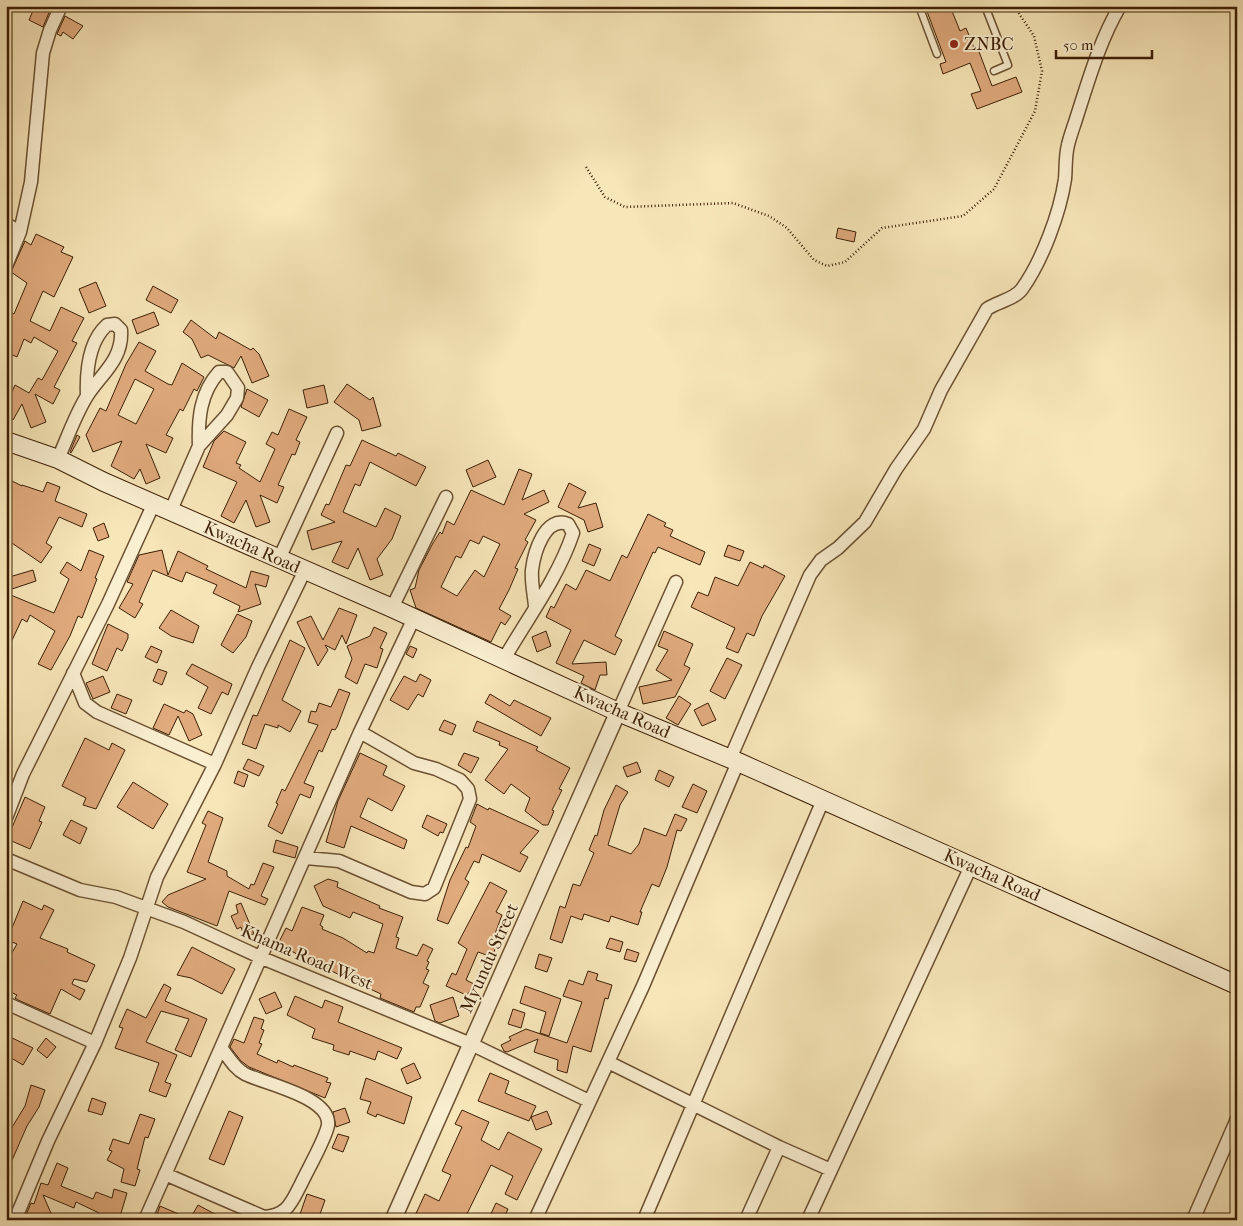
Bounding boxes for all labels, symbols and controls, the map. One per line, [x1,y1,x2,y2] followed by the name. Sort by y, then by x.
[1056,28,1152,60] scale bar
[964,34,1014,55] place label: ZNBC
[1063,36,1094,54] text: 50 m
[948,38,960,50] marker: ZNBC
[200,517,304,578] street label: Kwacha Road
[570,682,674,743] street label: Kwacha Road
[940,845,1044,906] street label: Kwacha Road
[456,900,523,1016] street label: Myundu Street
[238,920,376,995] street label: Khama Road West

